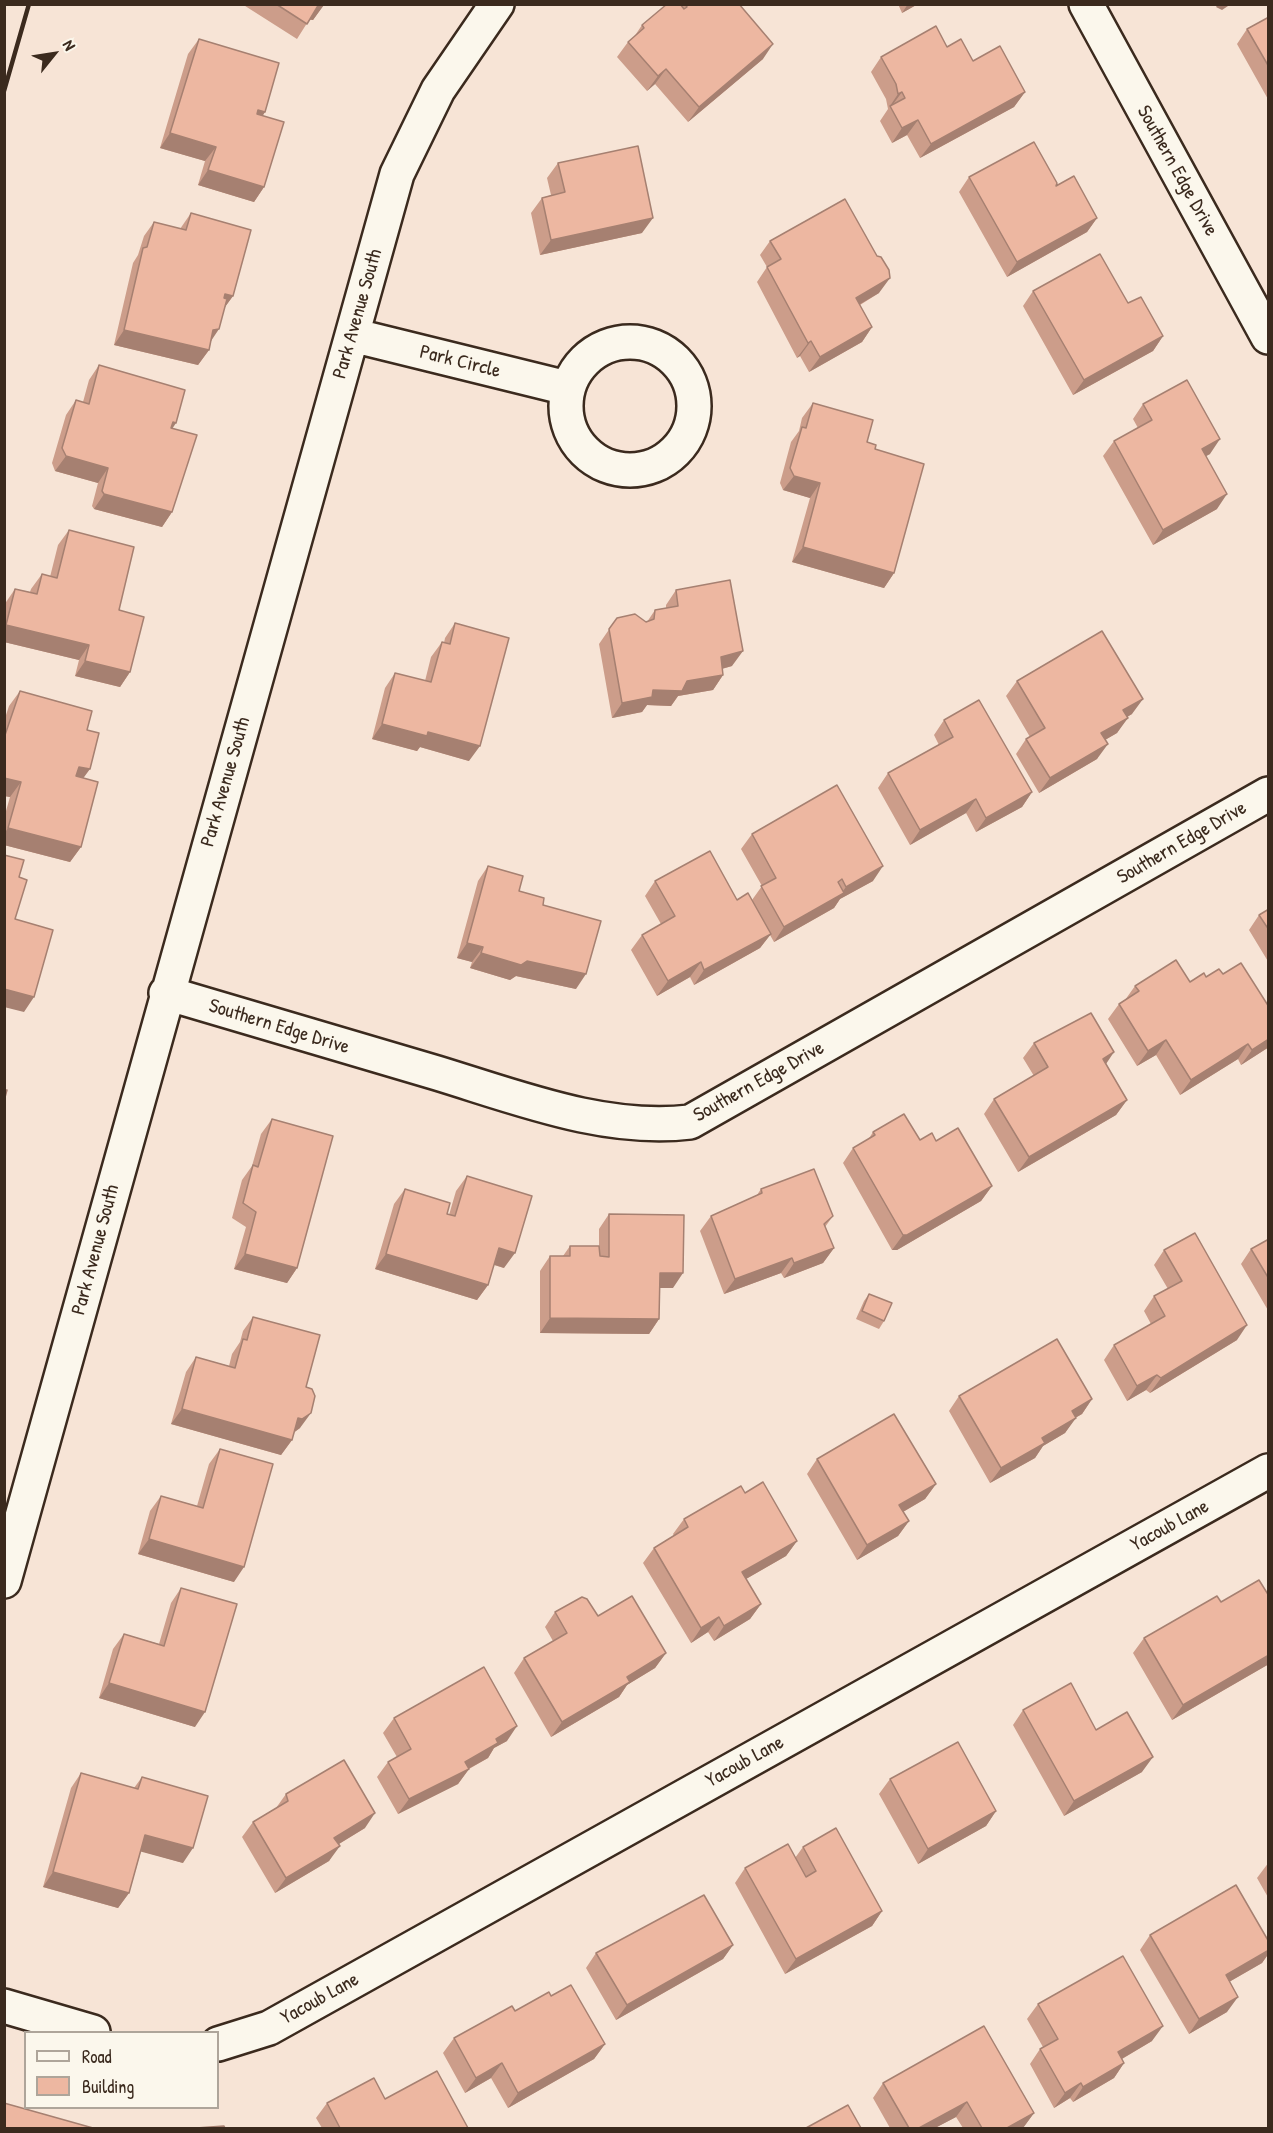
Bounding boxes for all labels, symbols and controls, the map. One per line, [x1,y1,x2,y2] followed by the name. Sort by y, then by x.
[24,24,84,84] north arrow
[58,36,81,54] text: N
[1131,102,1223,240] street label: Southern Edge Drive
[328,246,388,382] street label: Park Avenue South
[417,340,503,384] street label: Park Circle
[196,714,256,850] street label: Park Avenue South
[1113,796,1251,890] street label: Southern Edge Drive
[206,994,352,1060] street label: Southern Edge Drive
[690,1036,828,1128] street label: Southern Edge Drive
[67,1182,125,1318] street label: Park Avenue South
[1127,1495,1213,1557] street label: Yacoub Lane
[702,1731,788,1793] street label: Yacoub Lane
[277,1968,363,2030] street label: Yacoub Lane
[24,2031,219,2109] legend
[82,2044,112,2069] text: Road
[82,2074,134,2099] text: Building

